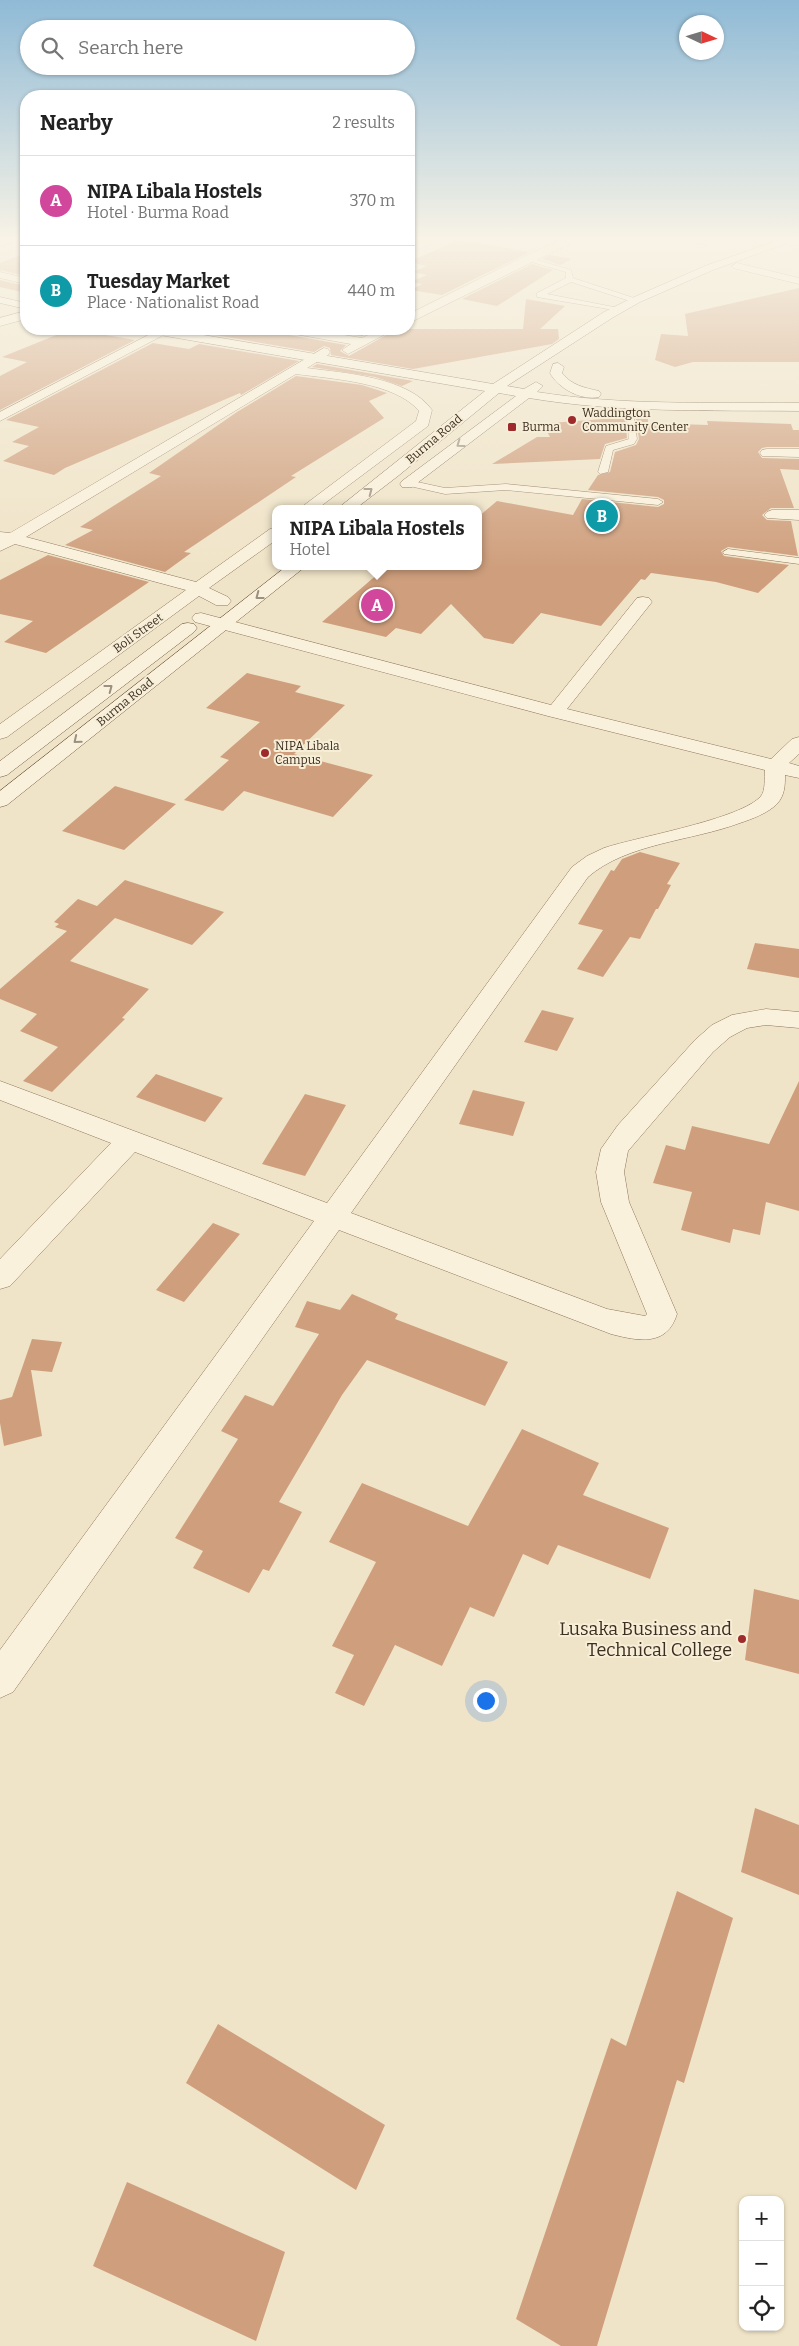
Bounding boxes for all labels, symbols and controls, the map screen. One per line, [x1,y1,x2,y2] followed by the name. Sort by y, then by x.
[679,15,724,60] north arrow
[20,20,415,75] search box
[38,34,66,62] icon: search
[78,36,183,59] text: Search here
[40,110,113,136] text: Nearby
[332,113,395,132] text: 2 results
[87,180,262,203] text: NIPA Libala Hostels
[50,191,62,210] text: A
[349,191,395,210] text: 370 m
[87,203,229,222] text: Hotel · Burma Road
[87,270,230,293] text: Tuesday Market
[51,281,61,300] text: B
[348,281,395,300] text: 440 m
[87,293,259,312] text: Place · Nationalist Road
[582,406,689,434] place label: Waddington Community Center
[403,412,465,466] street label: Burma Road
[566,414,578,426] marker: Waddington Community Center
[522,420,561,434] place label: Burma
[506,421,518,433] marker: Burma
[457,439,466,447] one-way arrow
[363,488,373,497] one-way arrow
[586,497,618,535] pin: B
[272,505,482,570] popup
[289,517,465,540] text: NIPA Libala Hostels
[289,540,330,559] text: Hotel
[361,586,393,624] pin: A
[256,590,265,598] one-way arrow
[110,610,166,656] street label: Boli Street
[94,675,156,729] street label: Burma Road
[103,685,112,694] one-way arrow
[74,735,83,743] one-way arrow
[275,739,340,767] place label: NIPA Libala Campus
[259,747,271,759] marker: NIPA Libala Campus
[559,1618,732,1661] place label: Lusaka Business and Technical College
[736,1633,748,1645] marker: Lusaka Business and Technical College
[473,1688,499,1714] your location
[739,2196,784,2331] map controls
[739,2196,784,2241] button: +
[739,2241,784,2286] button: −
[739,2286,784,2331] button: locate

